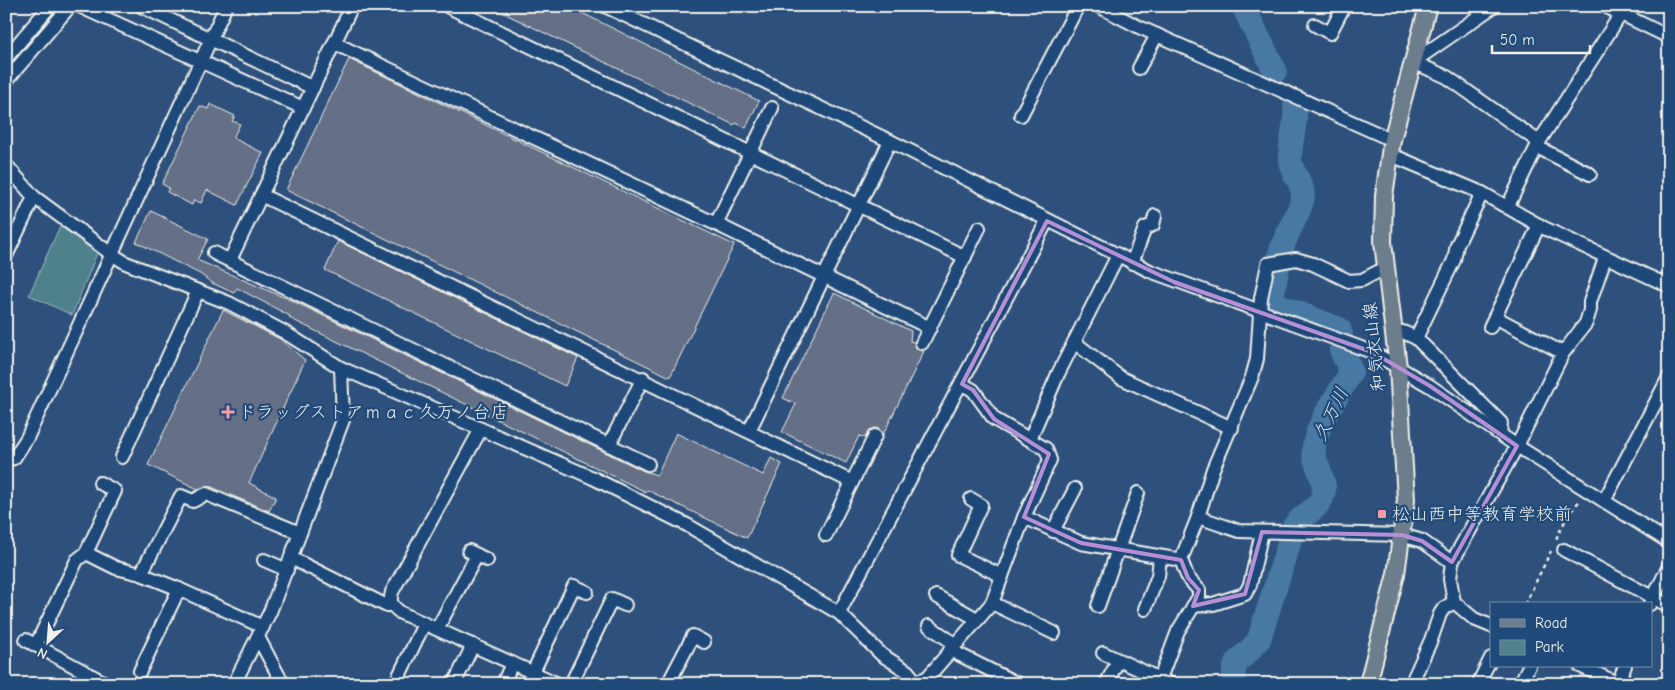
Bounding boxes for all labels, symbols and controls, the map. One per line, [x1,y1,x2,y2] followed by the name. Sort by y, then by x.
[1492,22,1590,54] scale bar
[1500,31,1535,49] text: 50 m
[1359,301,1390,393] street label: 和気衣山線
[1309,384,1353,445] water label: 久万川
[238,402,508,423] place label: ドラッグストアｍａｃ久万ノ台店
[222,406,234,418] marker: ドラッグストアｍａｃ久万ノ台店
[1392,504,1572,525] place label: 松山西中等教育学校前
[1376,508,1388,520] marker: 松山西中等教育学校前
[1490,602,1652,668] legend
[1535,614,1567,632] text: Road
[22,618,72,668] north arrow
[1535,638,1564,656] text: Park
[35,644,50,663] text: N

